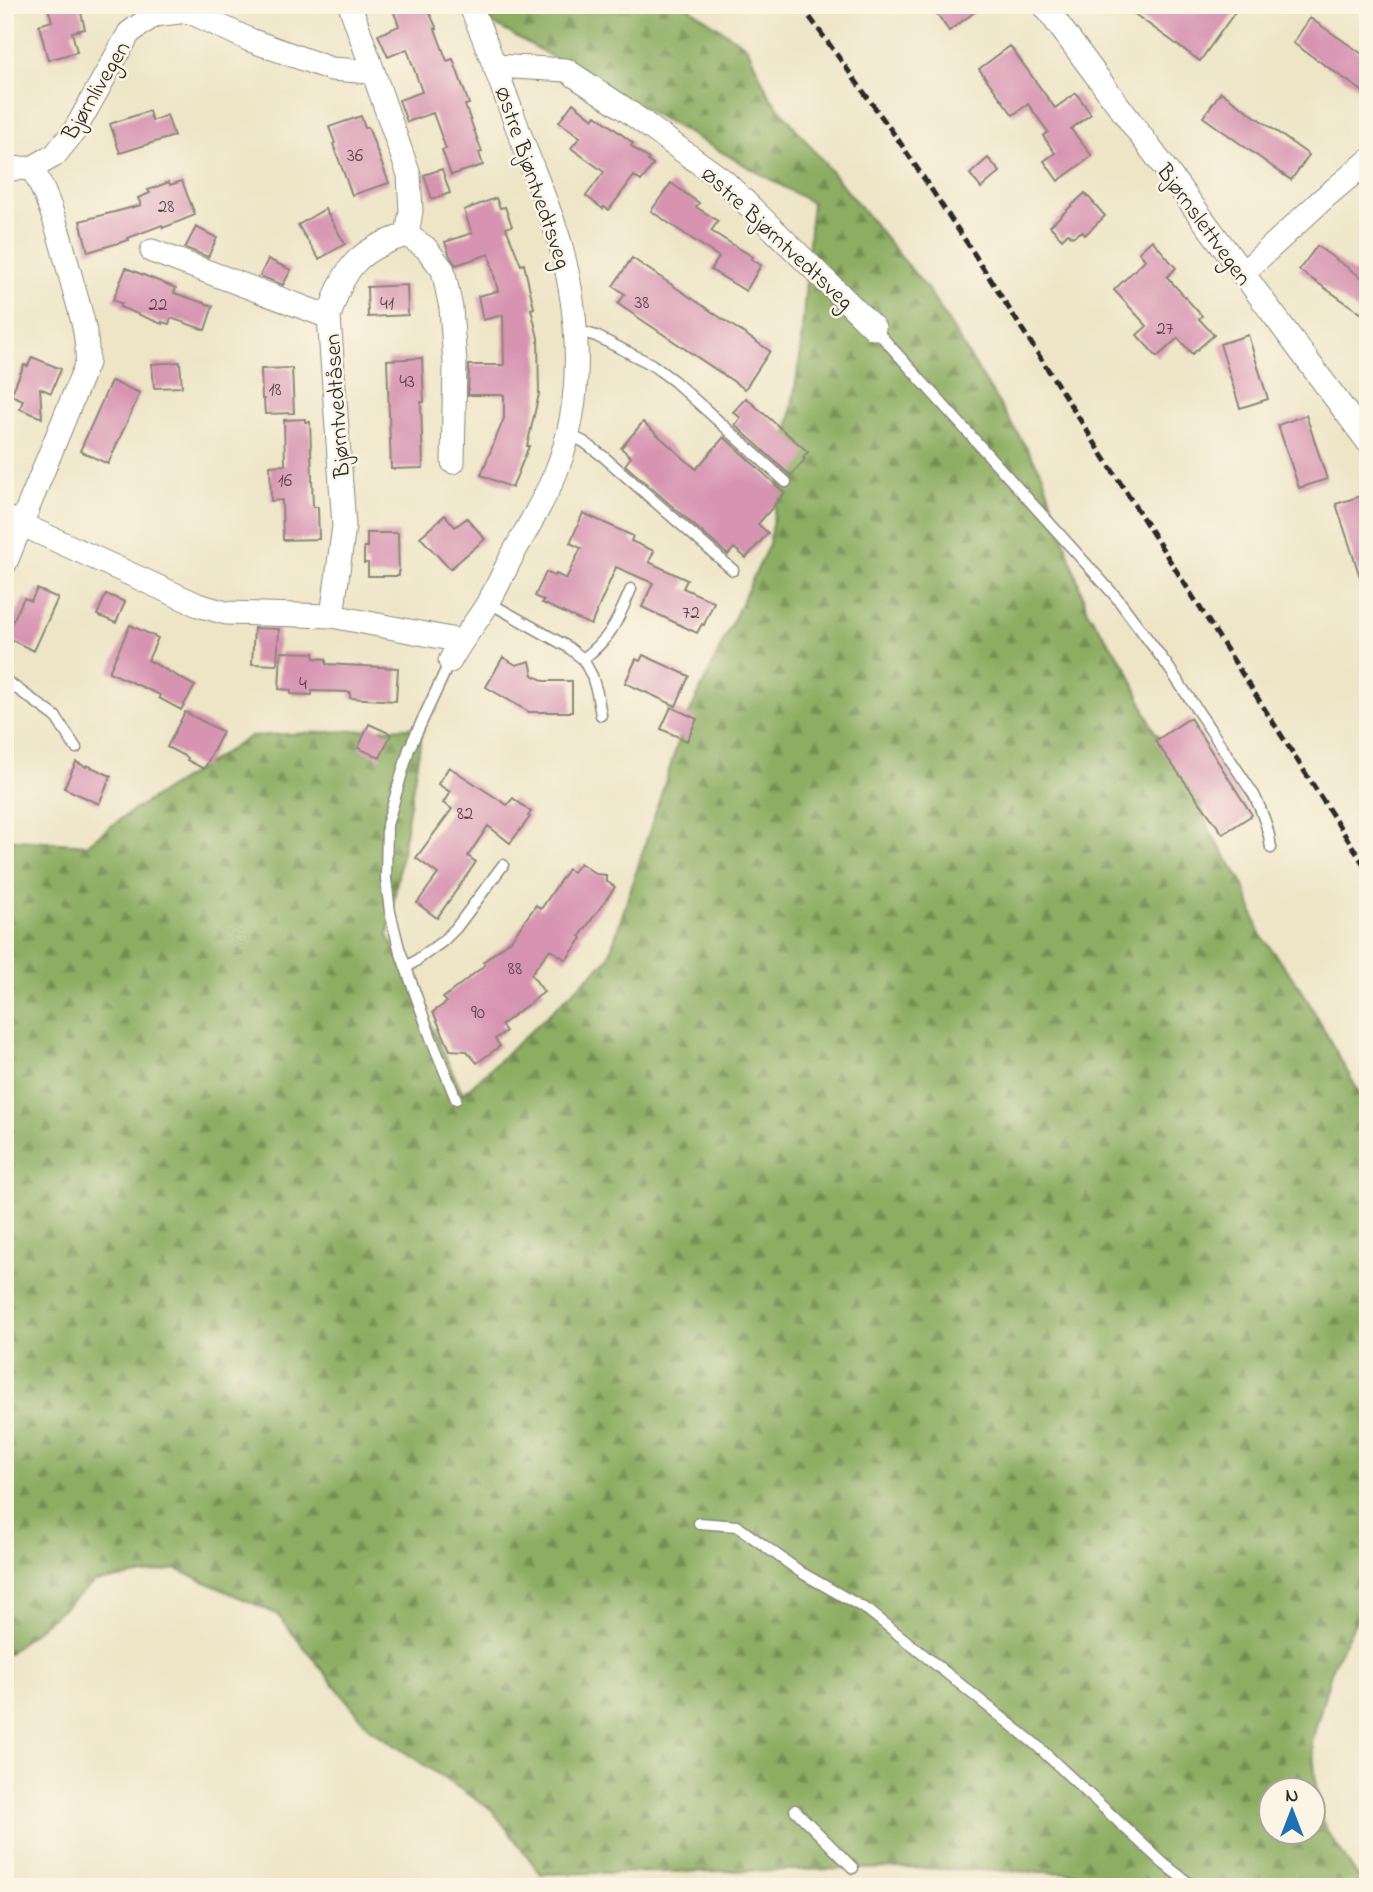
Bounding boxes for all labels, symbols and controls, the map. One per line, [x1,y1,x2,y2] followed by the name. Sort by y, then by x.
[54,35,141,148] street label: Bjørnlivegen
[484,82,578,274] street label: Østre Bjøntvedtsveg
[347,143,363,170] house number: 36
[1146,157,1259,294] street label: Bjørnslettvegen
[692,159,860,319] street label: Østre Bjørntvedtsveg
[158,194,174,221] house number: 28
[635,290,649,317] house number: 38
[380,291,394,318] house number: 41
[149,292,167,319] house number: 22
[1156,316,1174,343] house number: 27
[317,333,360,480] street label: Bjørntvedtåsen
[399,369,415,396] house number: 43
[268,377,282,404] house number: 18
[278,468,292,495] house number: 16
[682,600,700,627] house number: 72
[299,671,307,698] house number: 4
[457,801,473,828] house number: 82
[508,956,522,983] house number: 88
[471,1000,485,1027] house number: 90
[1258,1776,1328,1846] north arrow
[1286,1783,1299,1810] text: N

